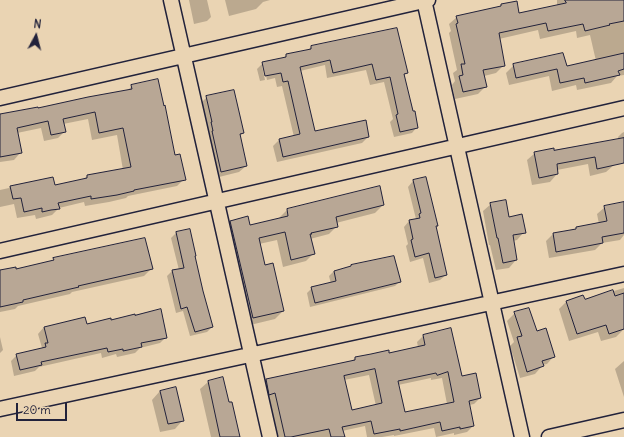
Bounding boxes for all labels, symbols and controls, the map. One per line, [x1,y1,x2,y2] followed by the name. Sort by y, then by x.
[16,16,56,56] north arrow
[33,17,42,31] text: N
[18,395,69,421] scale bar
[23,402,51,417] text: 20 m

